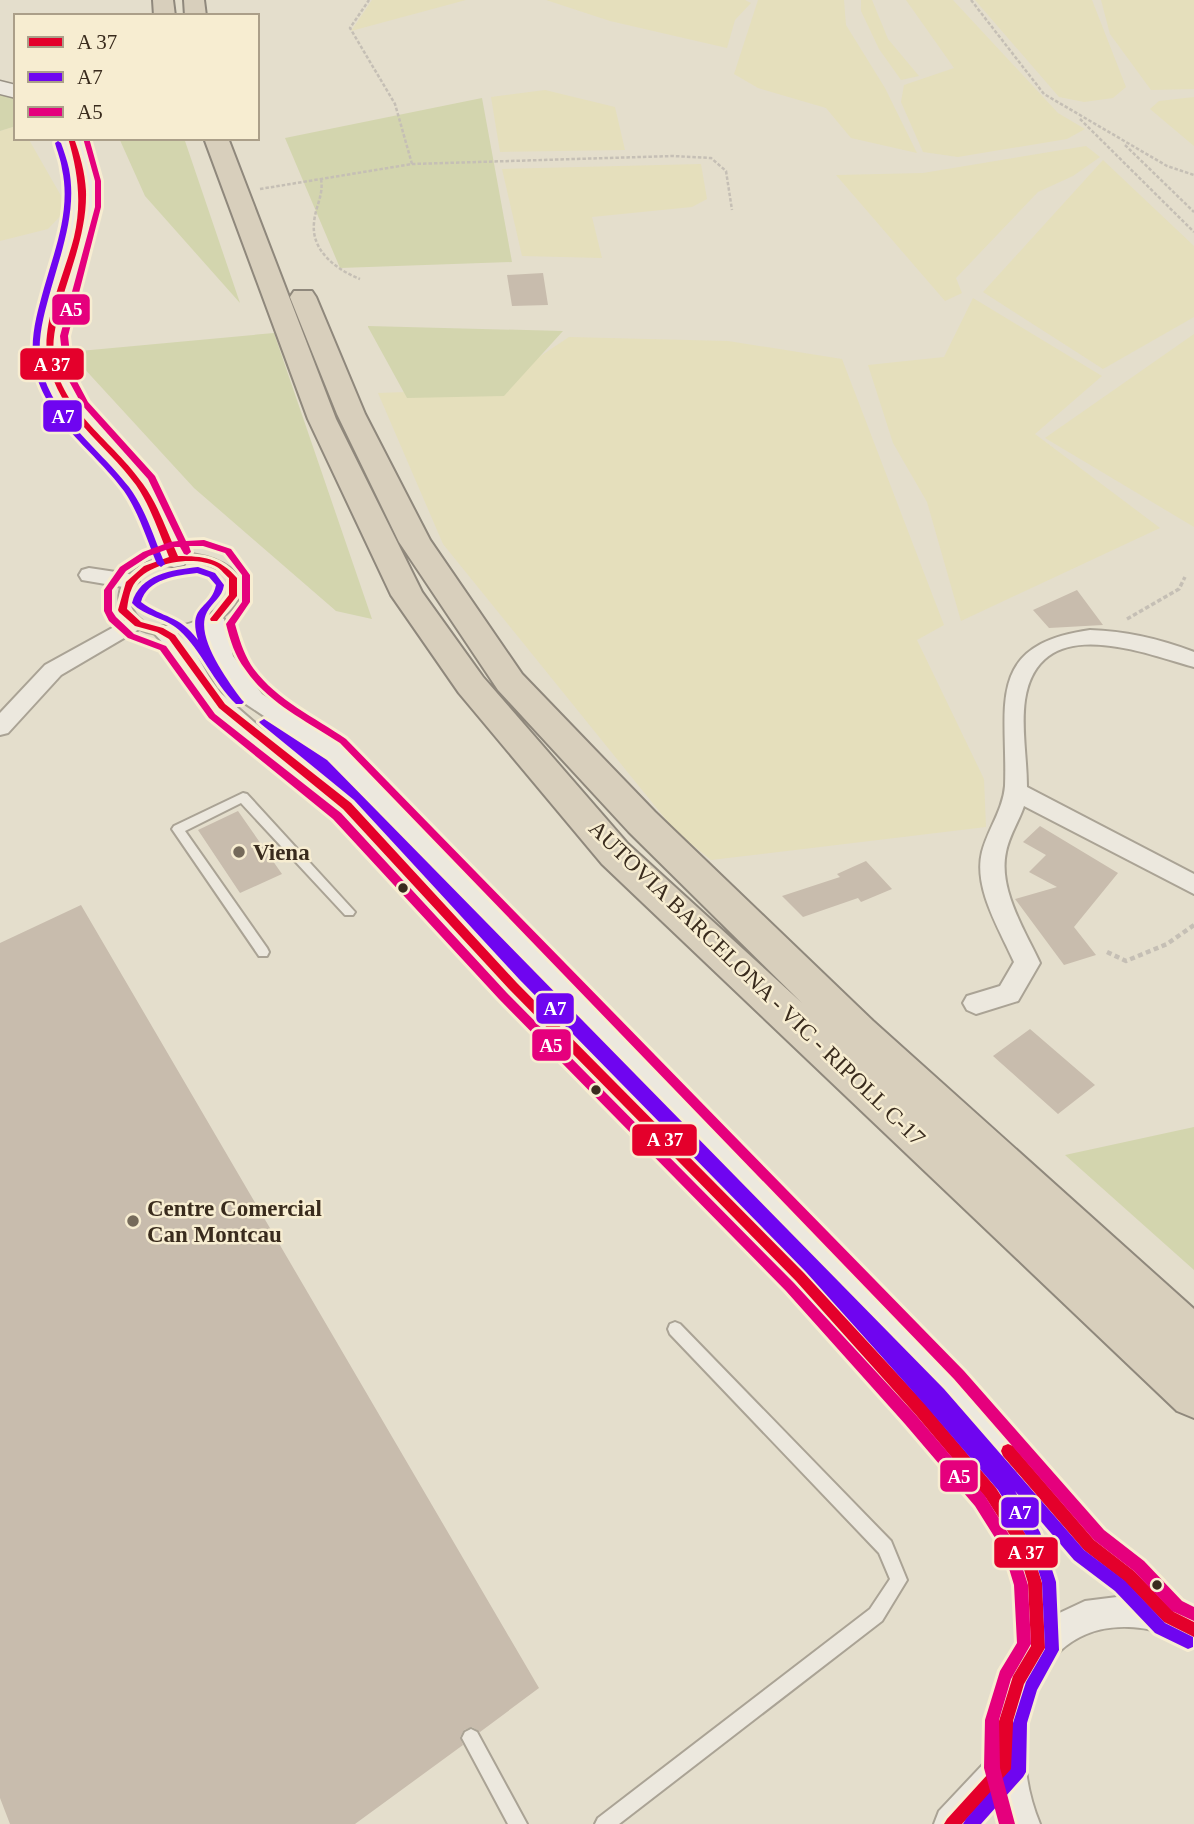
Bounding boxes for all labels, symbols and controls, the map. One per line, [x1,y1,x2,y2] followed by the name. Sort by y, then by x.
[14,14,259,140] legend
[77,30,117,54] text: A 37
[77,65,103,89] text: A7
[77,100,103,124] text: A5
[51,293,91,326] line badge: A5
[59,299,83,320] text: A5
[19,347,85,381] line badge: A 37
[34,354,71,375] text: A 37
[42,399,83,433] line badge: A7
[51,406,75,427] text: A7
[584,815,930,1151] street label: AUTOVIA BARCELONA - VIC - RIPOLL C-17
[253,840,310,865] place label: Viena
[231,844,247,860] marker: Viena
[396,881,410,895] unlabelled marker
[535,992,575,1025] line badge: A7
[543,998,567,1019] text: A7
[531,1028,572,1062] line badge: A5
[539,1035,563,1056] text: A5
[589,1083,603,1097] unlabelled marker
[631,1123,698,1157] line badge: A 37
[647,1129,684,1150] text: A 37
[147,1196,322,1247] place label: Centre Comercial Can Montcau
[125,1213,141,1229] marker: Centre Comercial Can Montcau
[939,1459,979,1493] line badge: A5
[947,1466,971,1487] text: A5
[1000,1496,1040,1529] line badge: A7
[1008,1502,1032,1523] text: A7
[993,1536,1059,1569] line badge: A 37
[1008,1542,1045,1563] text: A 37
[1150,1578,1164,1592] unlabelled marker

